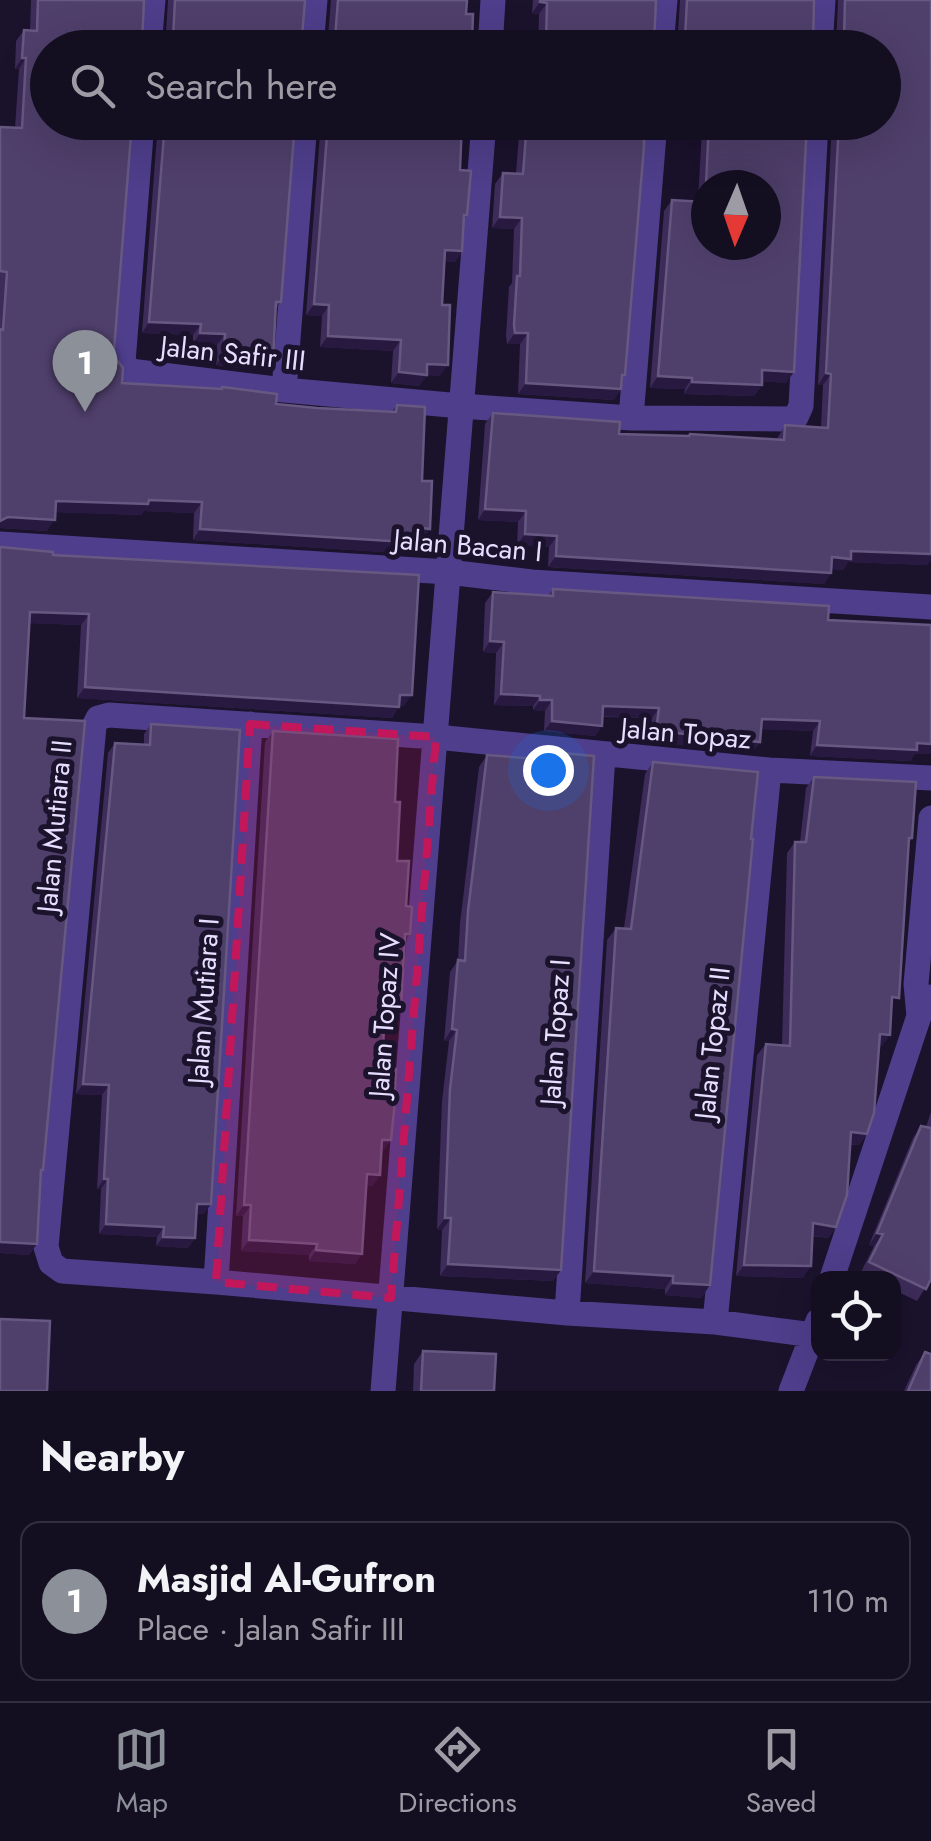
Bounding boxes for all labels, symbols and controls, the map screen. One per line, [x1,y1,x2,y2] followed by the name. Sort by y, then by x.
[30,30,901,140] search box
[65,58,120,113] icon: search
[145,58,337,113] text: Search here
[691,170,781,260] north arrow
[154,325,308,382] street label: Jalan Safir III
[52,330,118,412] pin: 1
[388,518,544,572] street label: Jalan Bacan I
[615,707,753,760] street label: Jalan Topaz
[26,738,82,918] street label: Jalan Mutiara II
[523,745,574,796] your location
[177,917,230,1089] street label: Jalan Mutiara I
[358,931,411,1103] street label: Jalan Topaz IV
[530,958,581,1110] street label: Jalan Topaz I
[684,965,741,1125] street label: Jalan Topaz II
[811,1271,901,1361] map controls
[811,1271,901,1361] button: locate
[40,1426,184,1487] text: Nearby
[137,1551,436,1606] text: Masjid Al-Gufron
[66,1578,83,1624] text: 1
[806,1578,889,1624] text: 110 m
[137,1606,405,1652] text: Place · Jalan Safir III
[114,1722,169,1823] tab: Map
[398,1722,517,1823] tab: Directions
[746,1722,817,1823] tab: Saved

